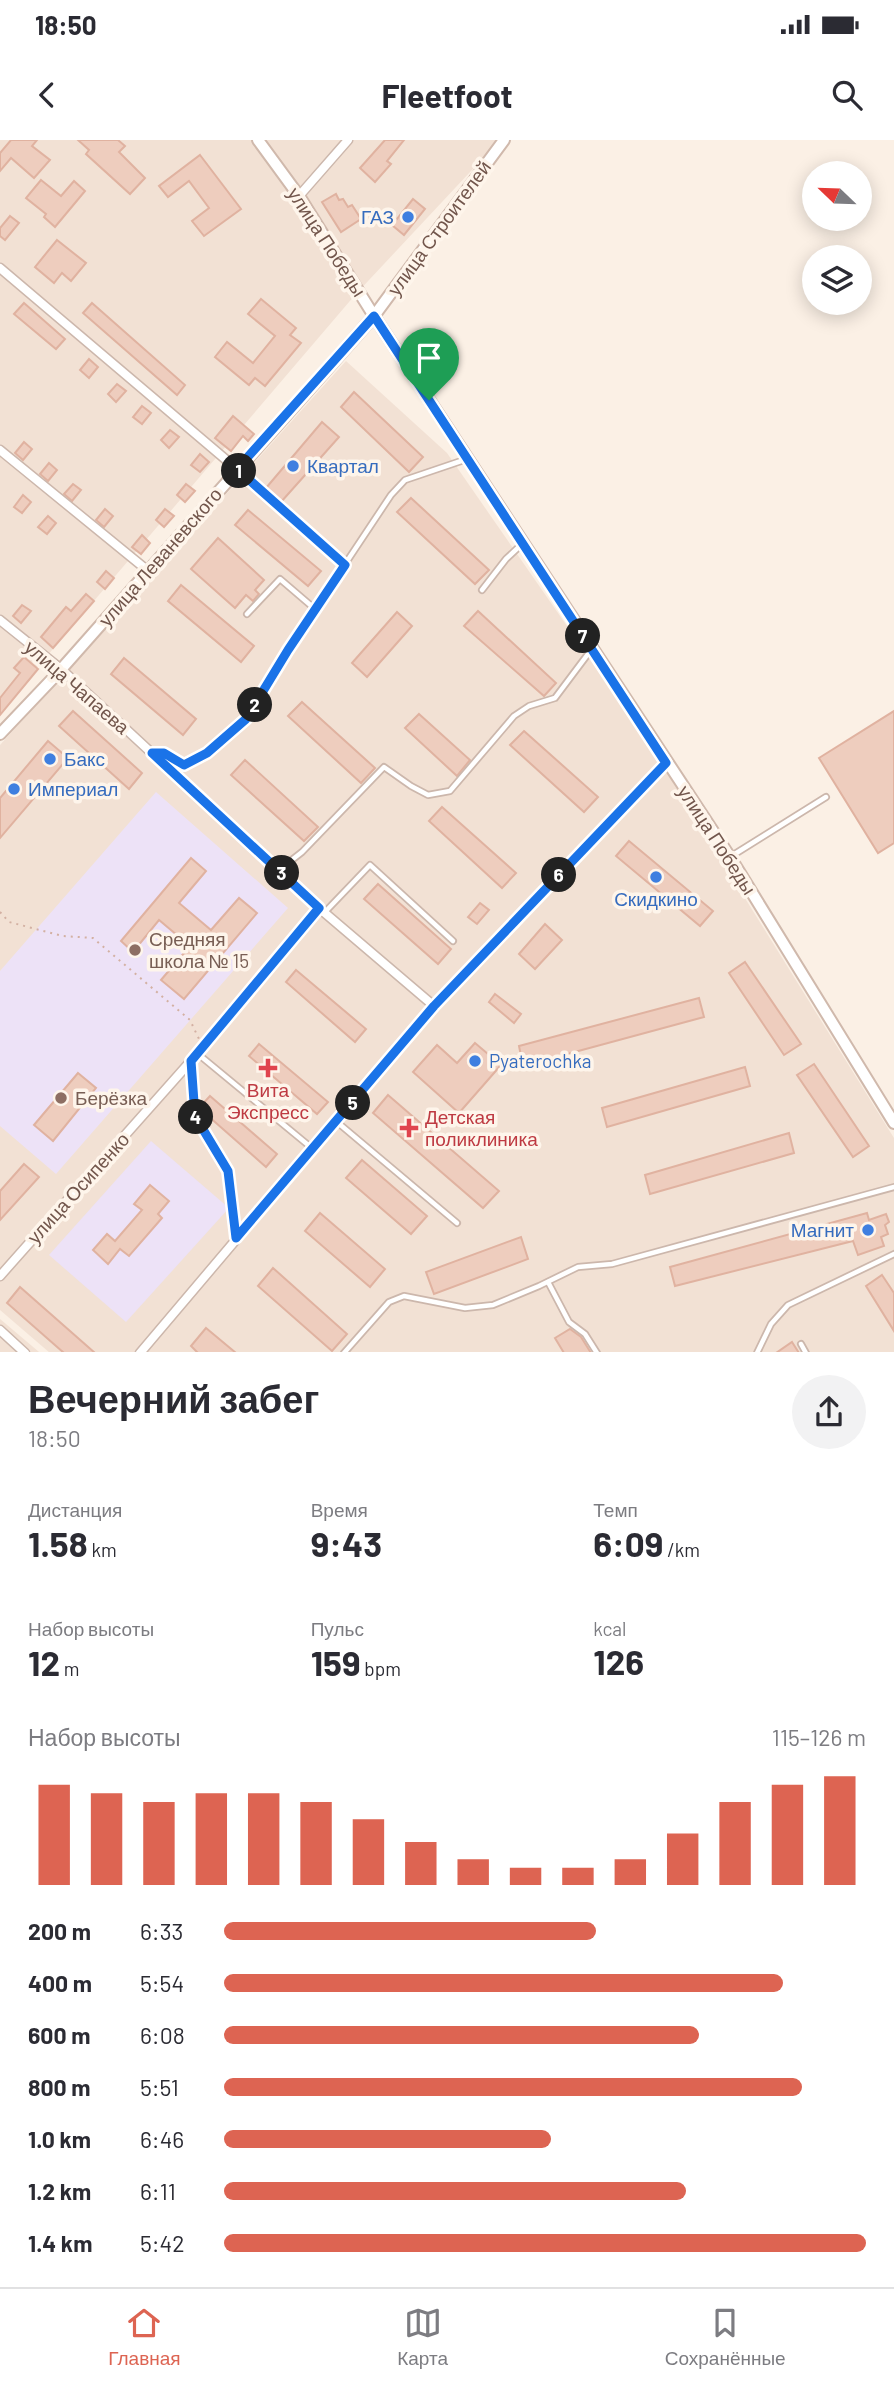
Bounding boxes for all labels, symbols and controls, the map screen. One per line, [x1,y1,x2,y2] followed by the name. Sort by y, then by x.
[35,9,97,40] text: 18:50
[28,76,66,114] icon: back
[381,76,513,114] text: Fleetfoot
[828,76,866,114] icon: search
[382,156,495,300] street label: улица Строителей
[802,161,872,231] north arrow
[802,161,872,315] map controls
[284,183,371,301] street label: улица Победы
[361,205,394,228] place label: ГАЗ
[400,209,416,225] marker: ГАЗ
[802,245,872,315] button: layers
[399,328,459,400] pin
[410,339,448,377] icon: arrive
[222,454,256,488] pin: 1
[307,454,379,477] place label: Квартал
[285,458,301,474] marker: Квартал
[235,459,242,482] text: 1
[93,483,226,631] street label: улица Леваневского
[566,618,600,654] pin: 7
[578,624,587,647] text: 7
[20,635,135,739] street label: улица Чапаева
[238,688,272,722] pin: 2
[249,693,260,716] text: 2
[64,747,105,770] place label: Бакс
[42,751,58,767] marker: Бакс
[28,777,118,800] place label: Империал
[6,781,22,797] marker: Империал
[674,781,761,899] street label: улица Победы
[264,856,300,890] pin: 3
[542,858,576,892] pin: 6
[276,861,287,884] text: 3
[553,863,564,886] text: 6
[648,869,664,885] marker: Скидкино
[614,887,698,910] place label: Скидкино
[149,927,249,972] place label: Средняя школа № 15
[127,942,143,958] marker: Средняя школа № 15
[489,1049,592,1072] place label: Pyaterochka
[467,1053,483,1069] marker: Pyaterochka
[260,1060,276,1076] marker: Вита Экспресс
[227,1078,309,1123] place label: Вита Экспресс
[75,1086,148,1109] place label: Берёзка
[336,1086,370,1121] pin: 5
[53,1090,69,1106] marker: Берёзка
[347,1091,358,1114] text: 5
[178,1100,214,1135] pin: 4
[190,1105,201,1128] text: 4
[425,1105,538,1150] place label: Детская поликлиника
[399,1118,419,1138] marker: Детская поликлиника
[22,1127,133,1248] street label: улица Осипенко
[791,1218,854,1241] place label: Магнит
[860,1222,876,1238] marker: Магнит
[28,1375,319,1421] text: Вечерний забег
[792,1375,866,1449] button: share
[28,1424,81,1452] text: 18:50
[28,1498,122,1521] text: Дистанция
[311,1498,368,1521] text: Время
[593,1498,638,1521] text: Темп
[28,1522,88,1564] text: 1.58
[311,1522,382,1564] text: 9:43
[593,1522,663,1564] text: 6:09
[88,1538,117,1561] text: km
[663,1538,700,1561] text: /km
[28,1617,154,1640] text: Набор высоты
[311,1617,364,1640] text: Пульс
[593,1617,626,1640] text: kcal
[593,1640,644,1682] text: 126
[28,1641,60,1683] text: 12
[311,1641,361,1683] text: 159
[60,1657,80,1680] text: m
[361,1657,401,1680] text: bpm
[28,1723,181,1751] text: Набор высоты
[772,1723,866,1751] text: 115–126 m
[28,1917,91,1945] text: 200 m
[140,1917,183,1945] text: 6:33
[28,1969,92,1997] text: 400 m
[140,1969,184,1997] text: 5:54
[28,2021,90,2049] text: 600 m
[140,2021,185,2049] text: 6:08
[28,2073,90,2101] text: 800 m
[140,2073,179,2101] text: 5:51
[28,2125,91,2153] text: 1.0 km
[140,2125,184,2153] text: 6:46
[28,2177,91,2205] text: 1.2 km
[140,2177,176,2205] text: 6:11
[28,2229,92,2257] text: 1.4 km
[140,2229,185,2257] text: 5:42
[108,2304,181,2370] tab: Главная
[397,2304,448,2370] tab: Карта
[665,2304,786,2370] tab: Сохранённые

